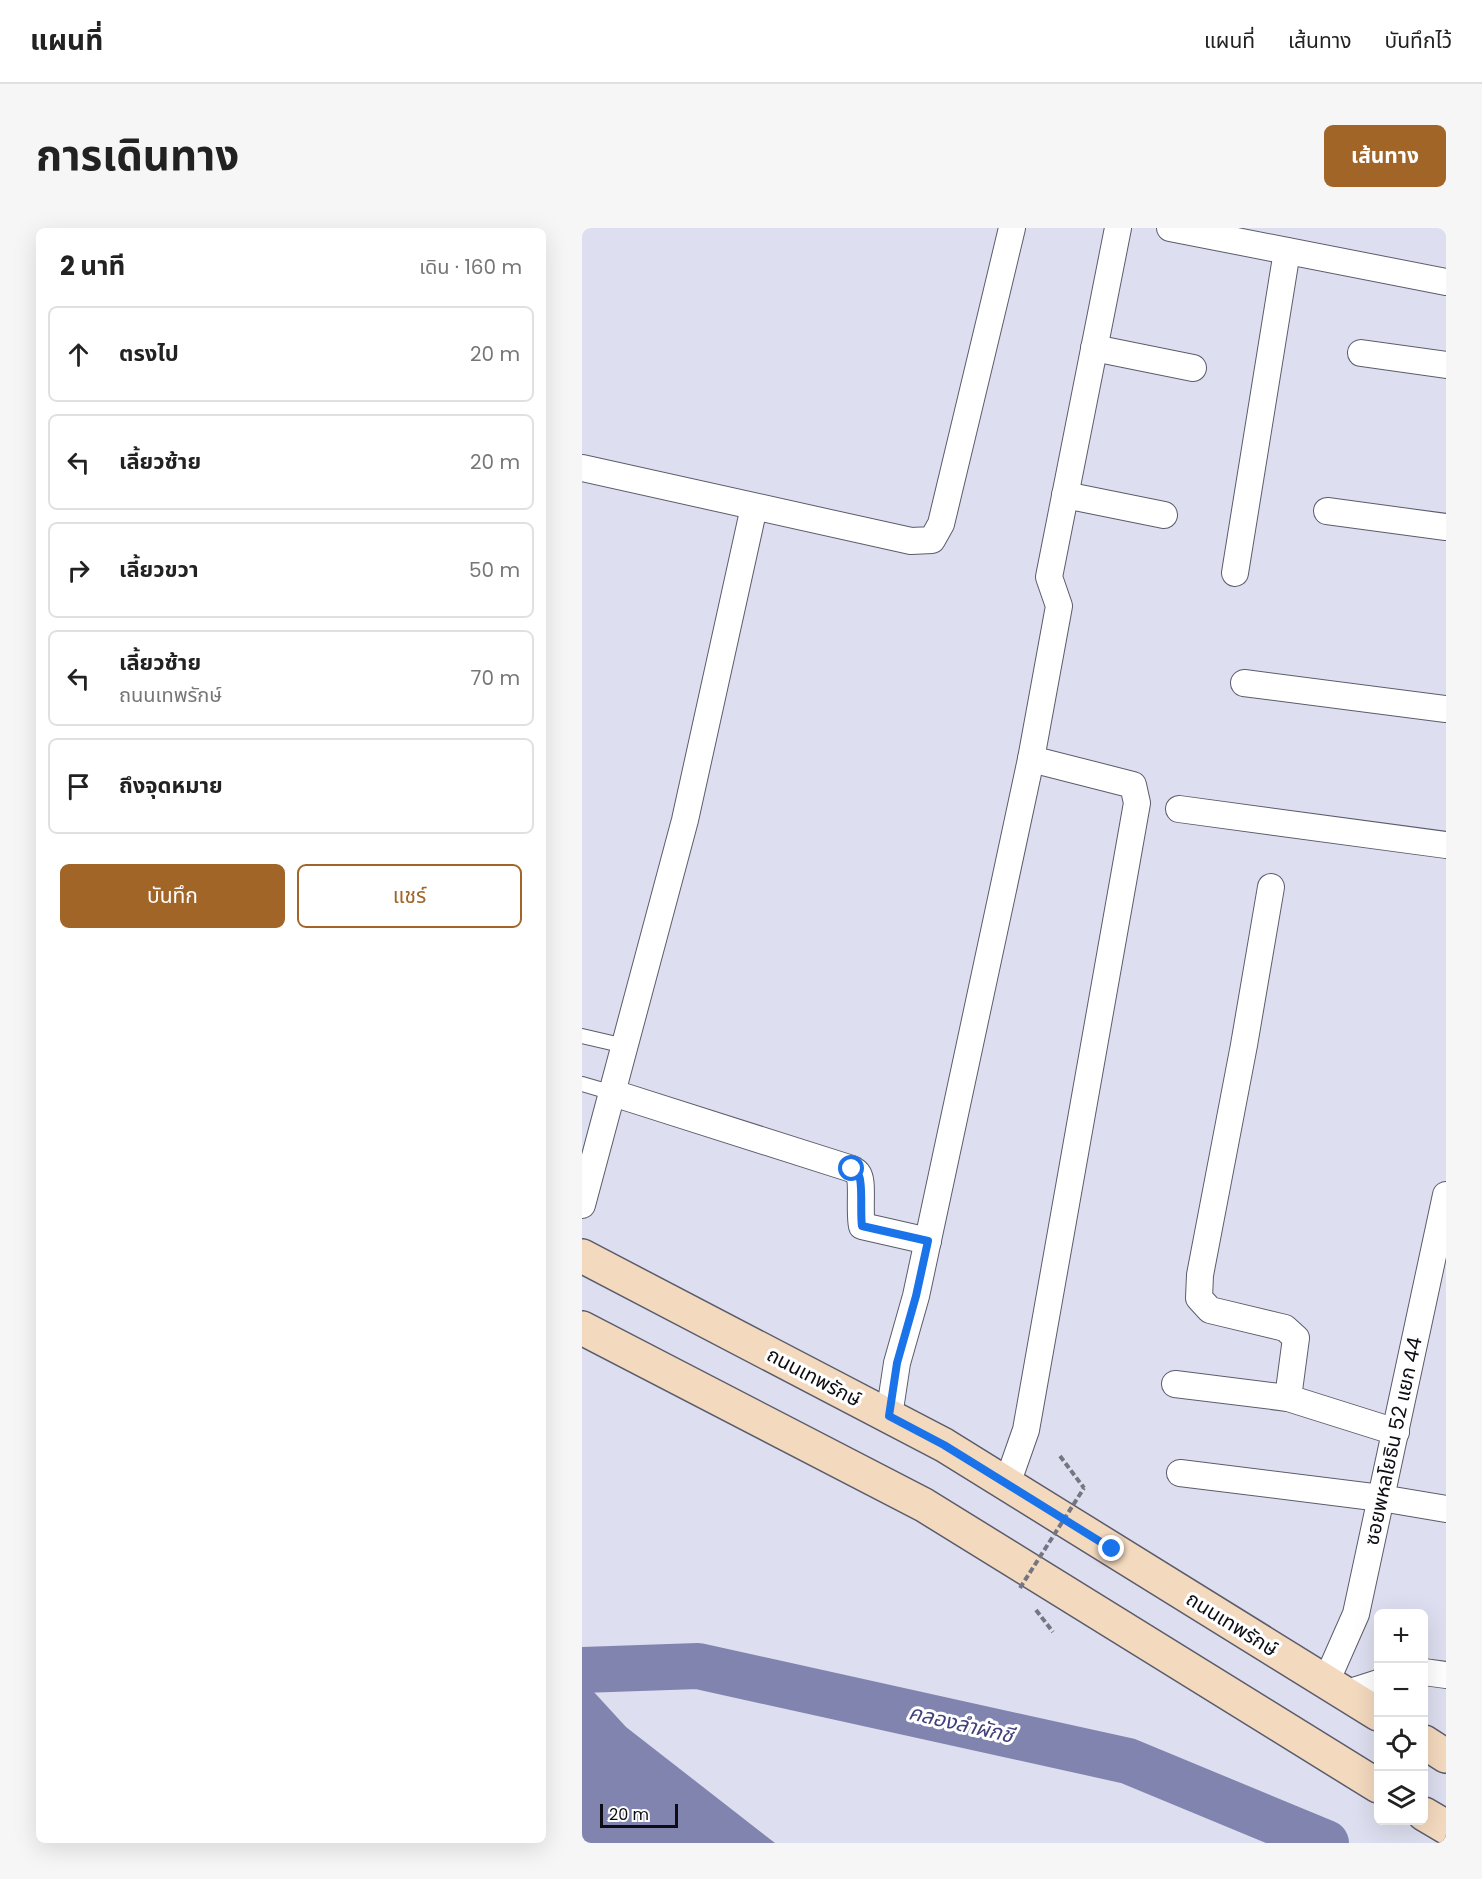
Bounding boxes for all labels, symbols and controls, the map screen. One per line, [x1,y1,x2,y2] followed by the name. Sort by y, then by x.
[30,21,103,60] text: แผนที่
[1204,26,1255,55] text: แผนที่
[1288,26,1352,55] text: เส้นทาง
[1385,26,1452,55] text: บันทึกไว้
[1324,125,1446,187] button: เส้นทาง
[36,126,239,185] text: การเดินทาง
[60,248,125,284] text: 2 นาที
[419,253,522,281] text: เดิน · 160 m
[62,338,95,371] icon: ahead
[119,338,179,369] text: ตรงไป
[470,340,520,368] text: 20 m
[62,446,95,479] icon: left
[119,446,201,477] text: เลี้ยวซ้าย
[470,448,520,476] text: 20 m
[62,554,95,587] icon: right
[119,554,199,585] text: เลี้ยวขวา
[469,556,520,584] text: 50 m
[119,647,201,678] text: เลี้ยวซ้าย
[62,662,95,695] icon: left
[471,664,520,692] text: 70 m
[119,681,222,709] text: ถนนเทพรักษ์
[62,770,95,803] icon: arrive
[119,770,223,801] text: ถึงจุดหมาย
[60,864,285,928] button: บันทึก
[297,864,522,928] button: แชร์
[838,1155,864,1181] route start
[1357,1334,1429,1548] street label: ซอยพหลโยธิน 52 แยก 44
[762,1340,866,1414] street label: ถนนเทพรักษ์
[1098,1535,1124,1561] route end
[1181,1585,1283,1663] street label: ถนนเทพรักษ์
[1374,1609,1428,1825] map controls
[1374,1609,1428,1663] button: +
[1374,1663,1428,1717] button: −
[906,1697,1020,1750] water label: คลองลำผักชี
[1374,1717,1428,1771] button: locate
[1374,1771,1428,1825] button: layers
[600,1801,678,1828] scale bar
[609,1803,649,1826] text: 20 m

